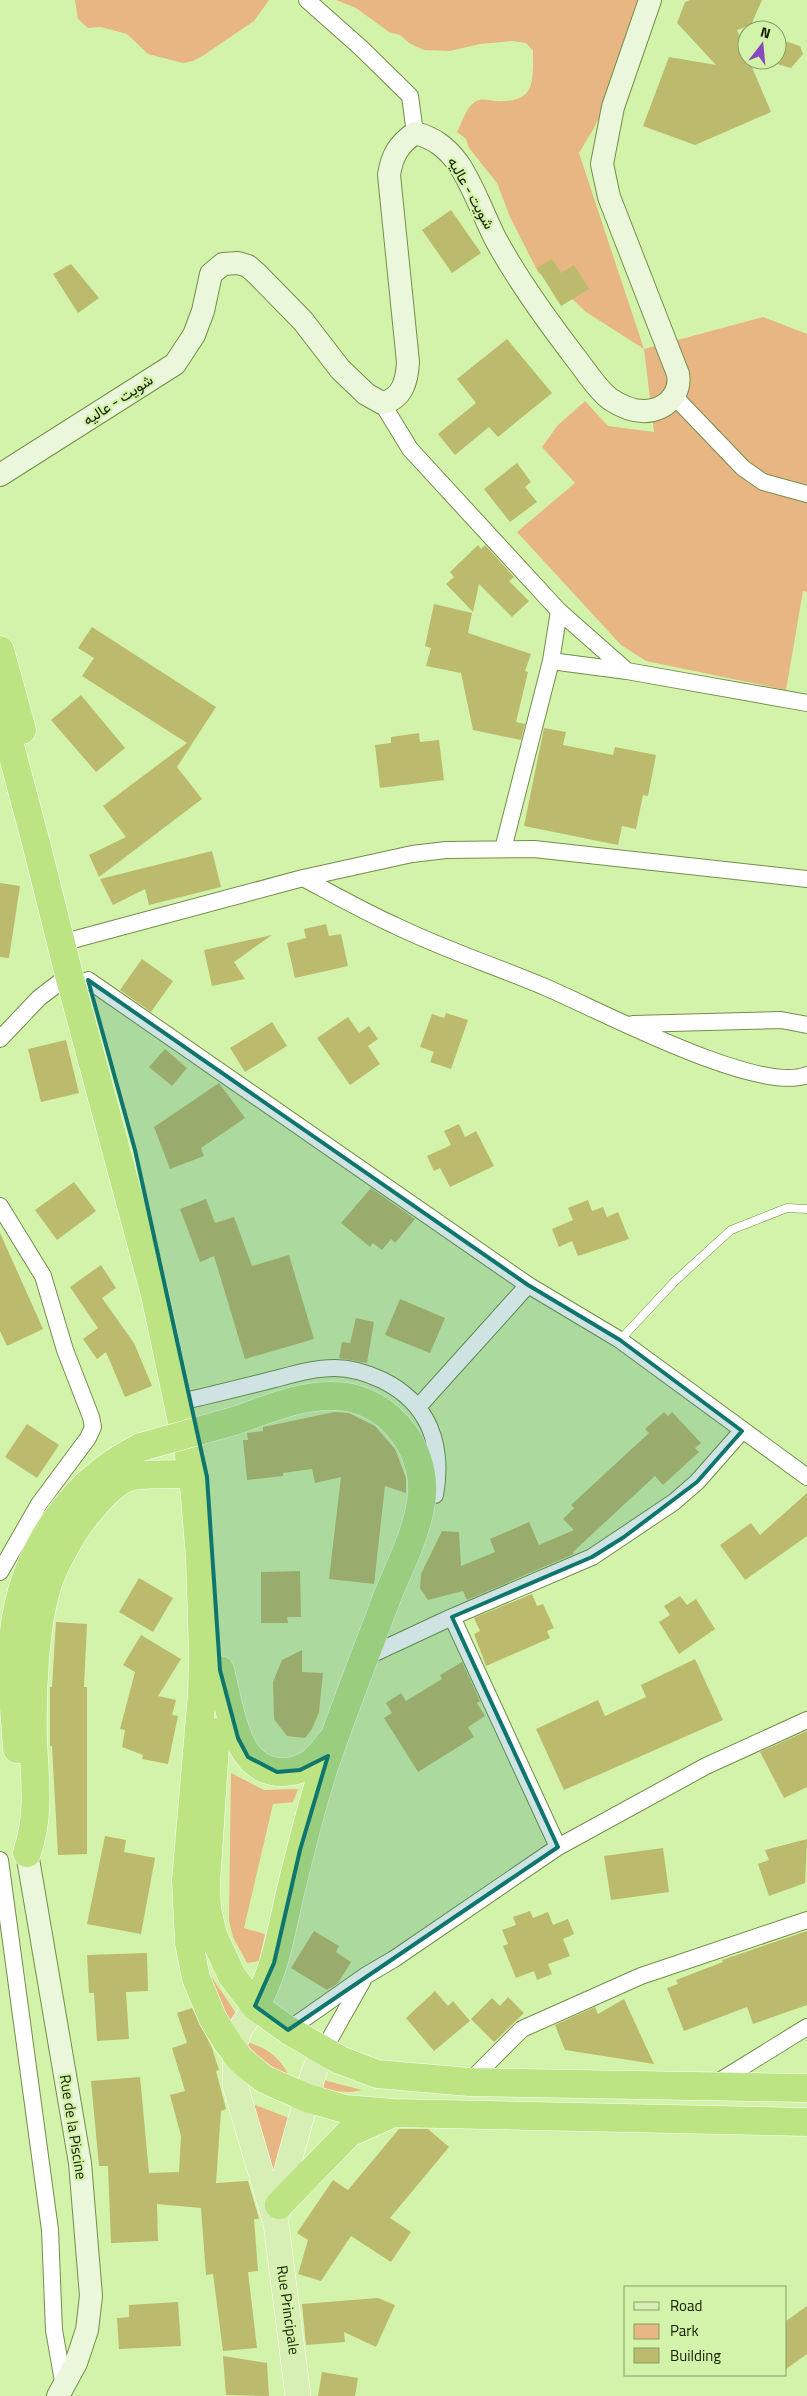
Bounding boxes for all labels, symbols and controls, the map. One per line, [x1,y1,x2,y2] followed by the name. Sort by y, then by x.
[737,20,787,70] north arrow
[758,21,773,43] text: N
[442,152,501,233] street label: شويت - عاليه
[78,368,157,431] street label: شويت - عاليه
[54,2073,93,2181] street label: Rue de la Piscine
[271,2264,306,2356] street label: Rue Principale
[624,2286,787,2376] legend
[670,2294,702,2317] text: Road
[670,2319,699,2342] text: Park
[670,2344,721,2367] text: Building

